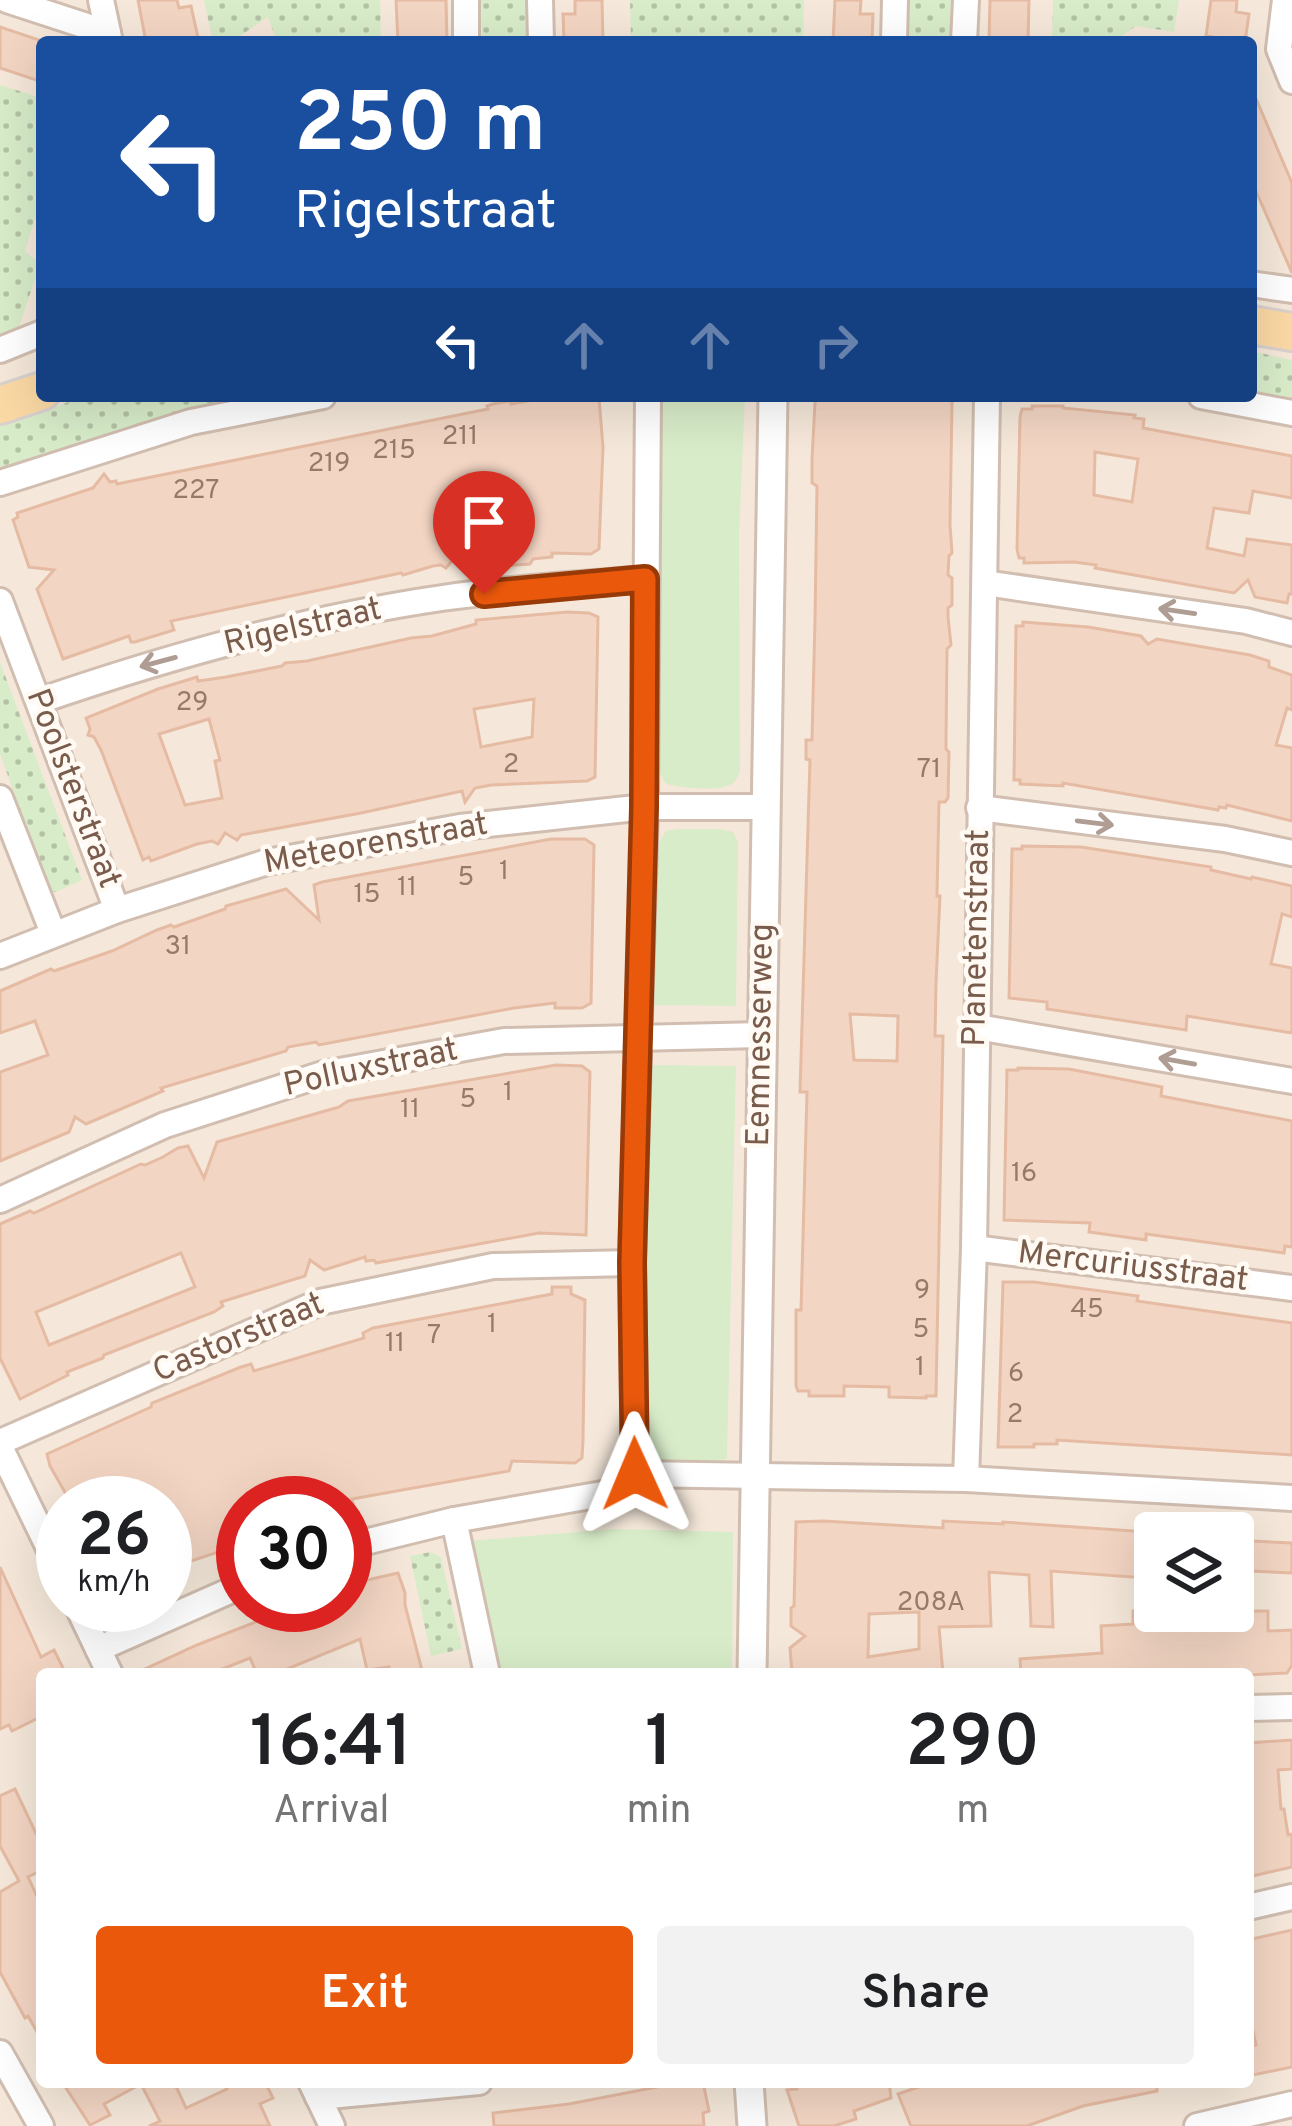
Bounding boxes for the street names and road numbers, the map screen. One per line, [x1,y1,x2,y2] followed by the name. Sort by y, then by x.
[220,589,386,667] street label: Rigelstraat
[15,683,129,895] street label: Poolsterstraat
[261,805,491,885] street label: Meteorenstraat
[955,829,1001,1047] street label: Planetenstraat
[739,923,785,1147] street label: Eemnesserweg
[280,1030,462,1108] street label: Polluxstraat
[1015,1233,1251,1303] street label: Mercuriusstraat
[147,1284,331,1394] street label: Castorstraat

